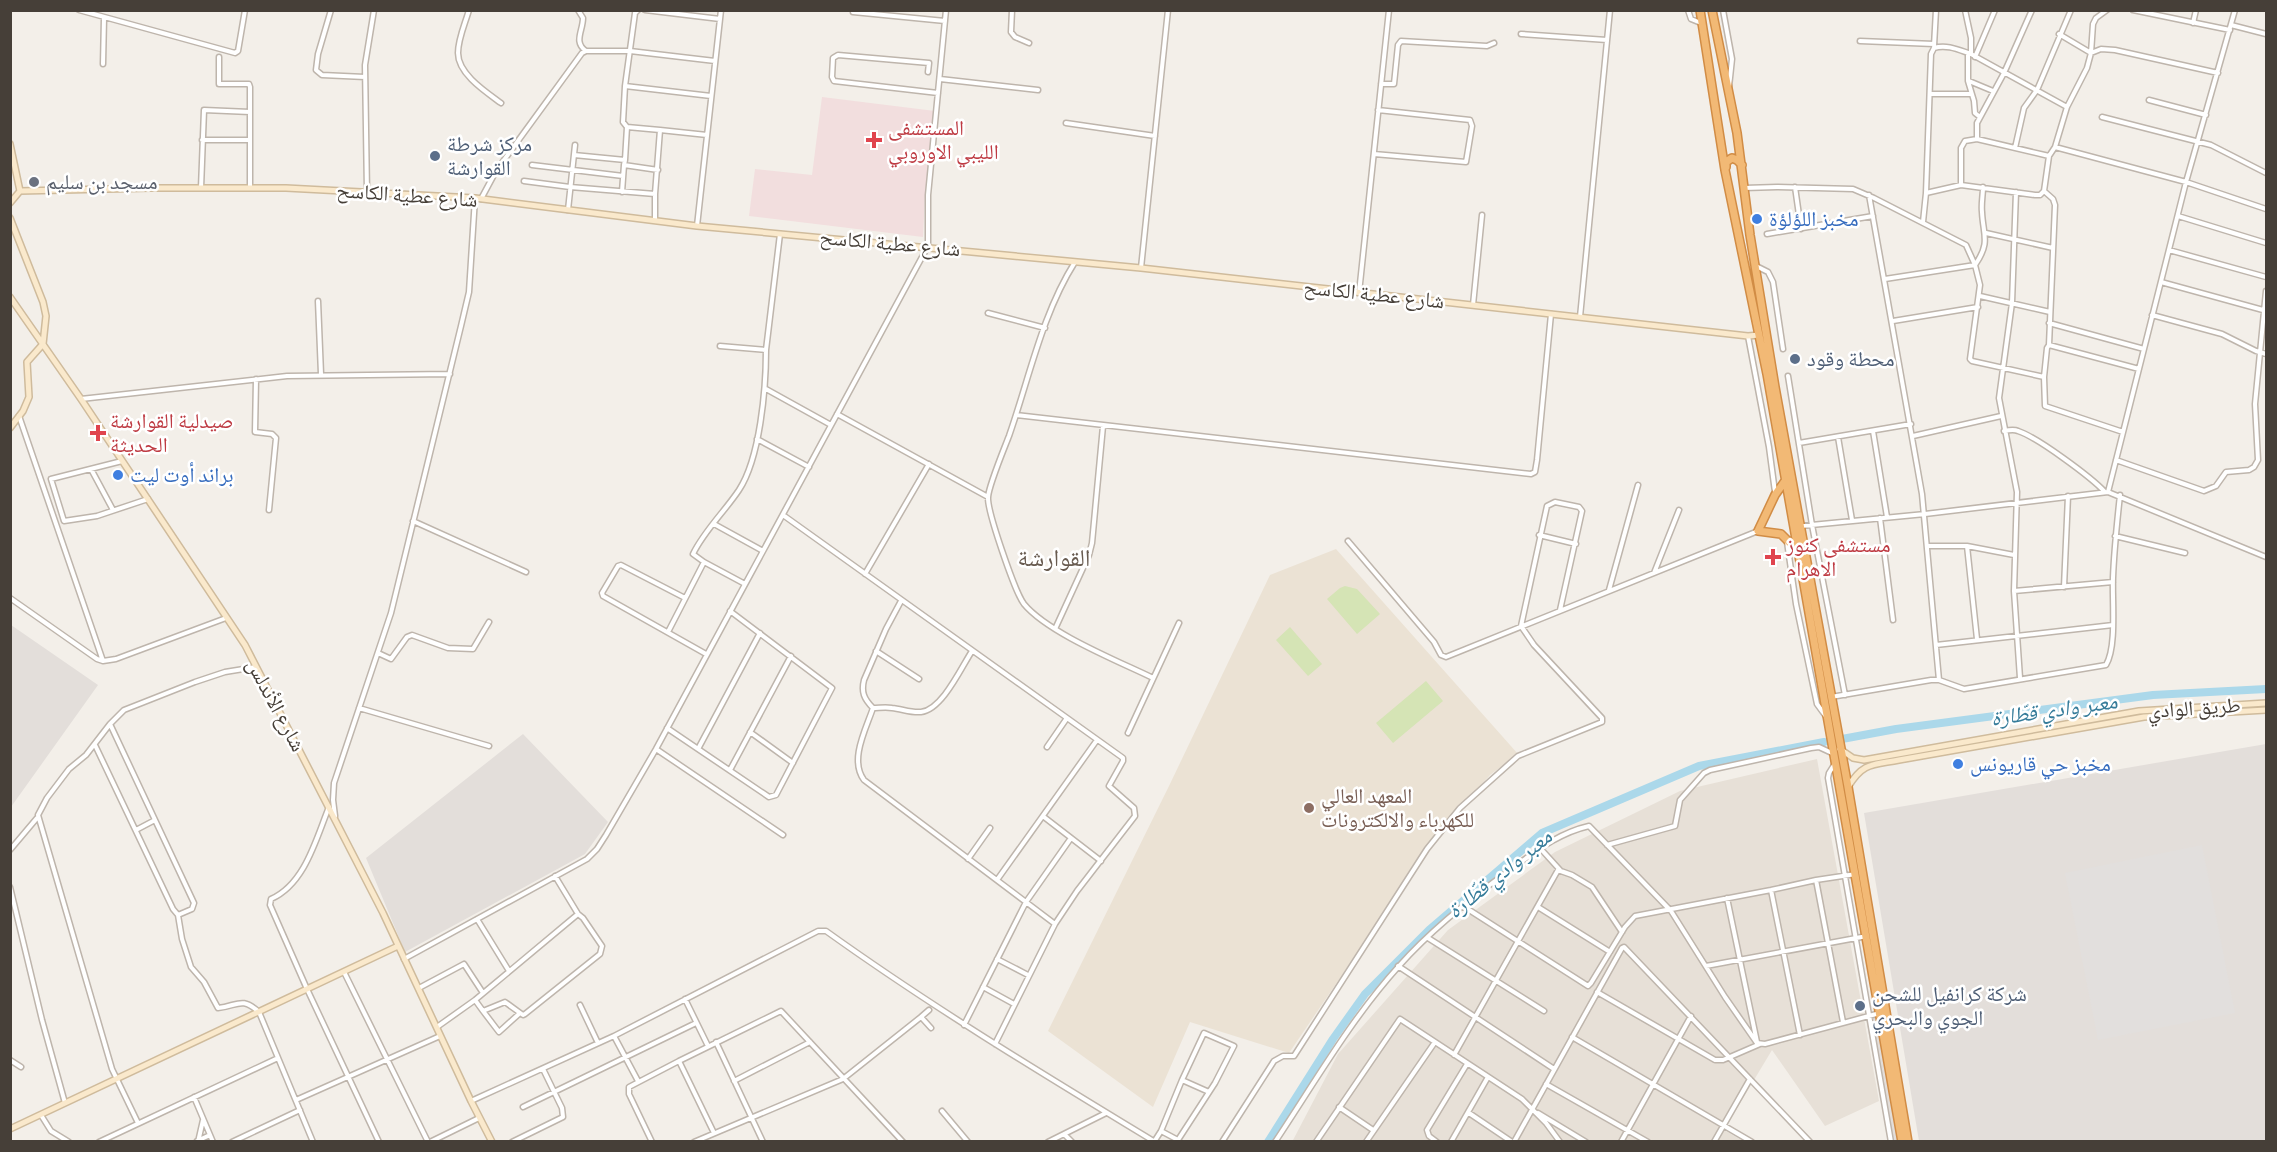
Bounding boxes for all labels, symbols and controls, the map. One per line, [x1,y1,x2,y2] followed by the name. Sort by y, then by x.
[888,114,999,168] place label: المستشفی الليبي الاوروبي
[447,130,532,179] place label: مركز شرطة القوارشة
[865,131,883,149] marker: المستشفی الليبي الاوروبي
[428,149,442,163] marker: مركز شرطة القوارشة
[46,168,158,196] place label: مسجد بن سليم
[27,175,41,189] marker: مسجد بن سليم
[336,176,479,213] street label: شارع عطية الكاسح
[1769,205,1859,231] place label: مخبز اللؤلؤة
[1750,212,1764,226] marker: مخبز اللؤلؤة
[818,223,962,262] street label: شارع عطية الكاسح
[1302,273,1446,314] street label: شارع عطية الكاسح
[1807,345,1895,370] place label: محطة وقود
[1788,352,1802,366] marker: محطة وقود
[110,407,234,456] place label: صيدلية القوارشة الحديثة
[91,426,105,440] marker: صيدلية القوارشة الحديثة
[130,461,234,487] place label: براند أوت ليت
[111,468,125,482] marker: براند أوت ليت
[1785,531,1891,583] place label: مستشفى كنوز الاهرام
[1018,542,1090,571] district label: القوارشة
[1764,548,1782,566] marker: مستشفى كنوز الاهرام
[241,654,312,756] street label: شارع الأندلس
[1989,686,2120,735] water label: معبر وادي قطّارة
[2147,691,2242,728] street label: طريق الوادي
[1970,750,2111,780] place label: مخبز حي قاريونس
[1951,757,1965,771] marker: مخبز حي قاريونس
[1321,782,1474,832] place label: المعهد العالي للكهرباء والالكترونات
[1302,801,1316,815] marker: المعهد العالي للكهرباء والالكترونات
[1441,822,1560,927] water label: معبر وادي قطّارة
[1872,980,2027,1034] place label: شركة كرانفيل للشحن الجوي والبحري
[1853,999,1867,1013] marker: شركة كرانفيل للشحن الجوي والبحري

